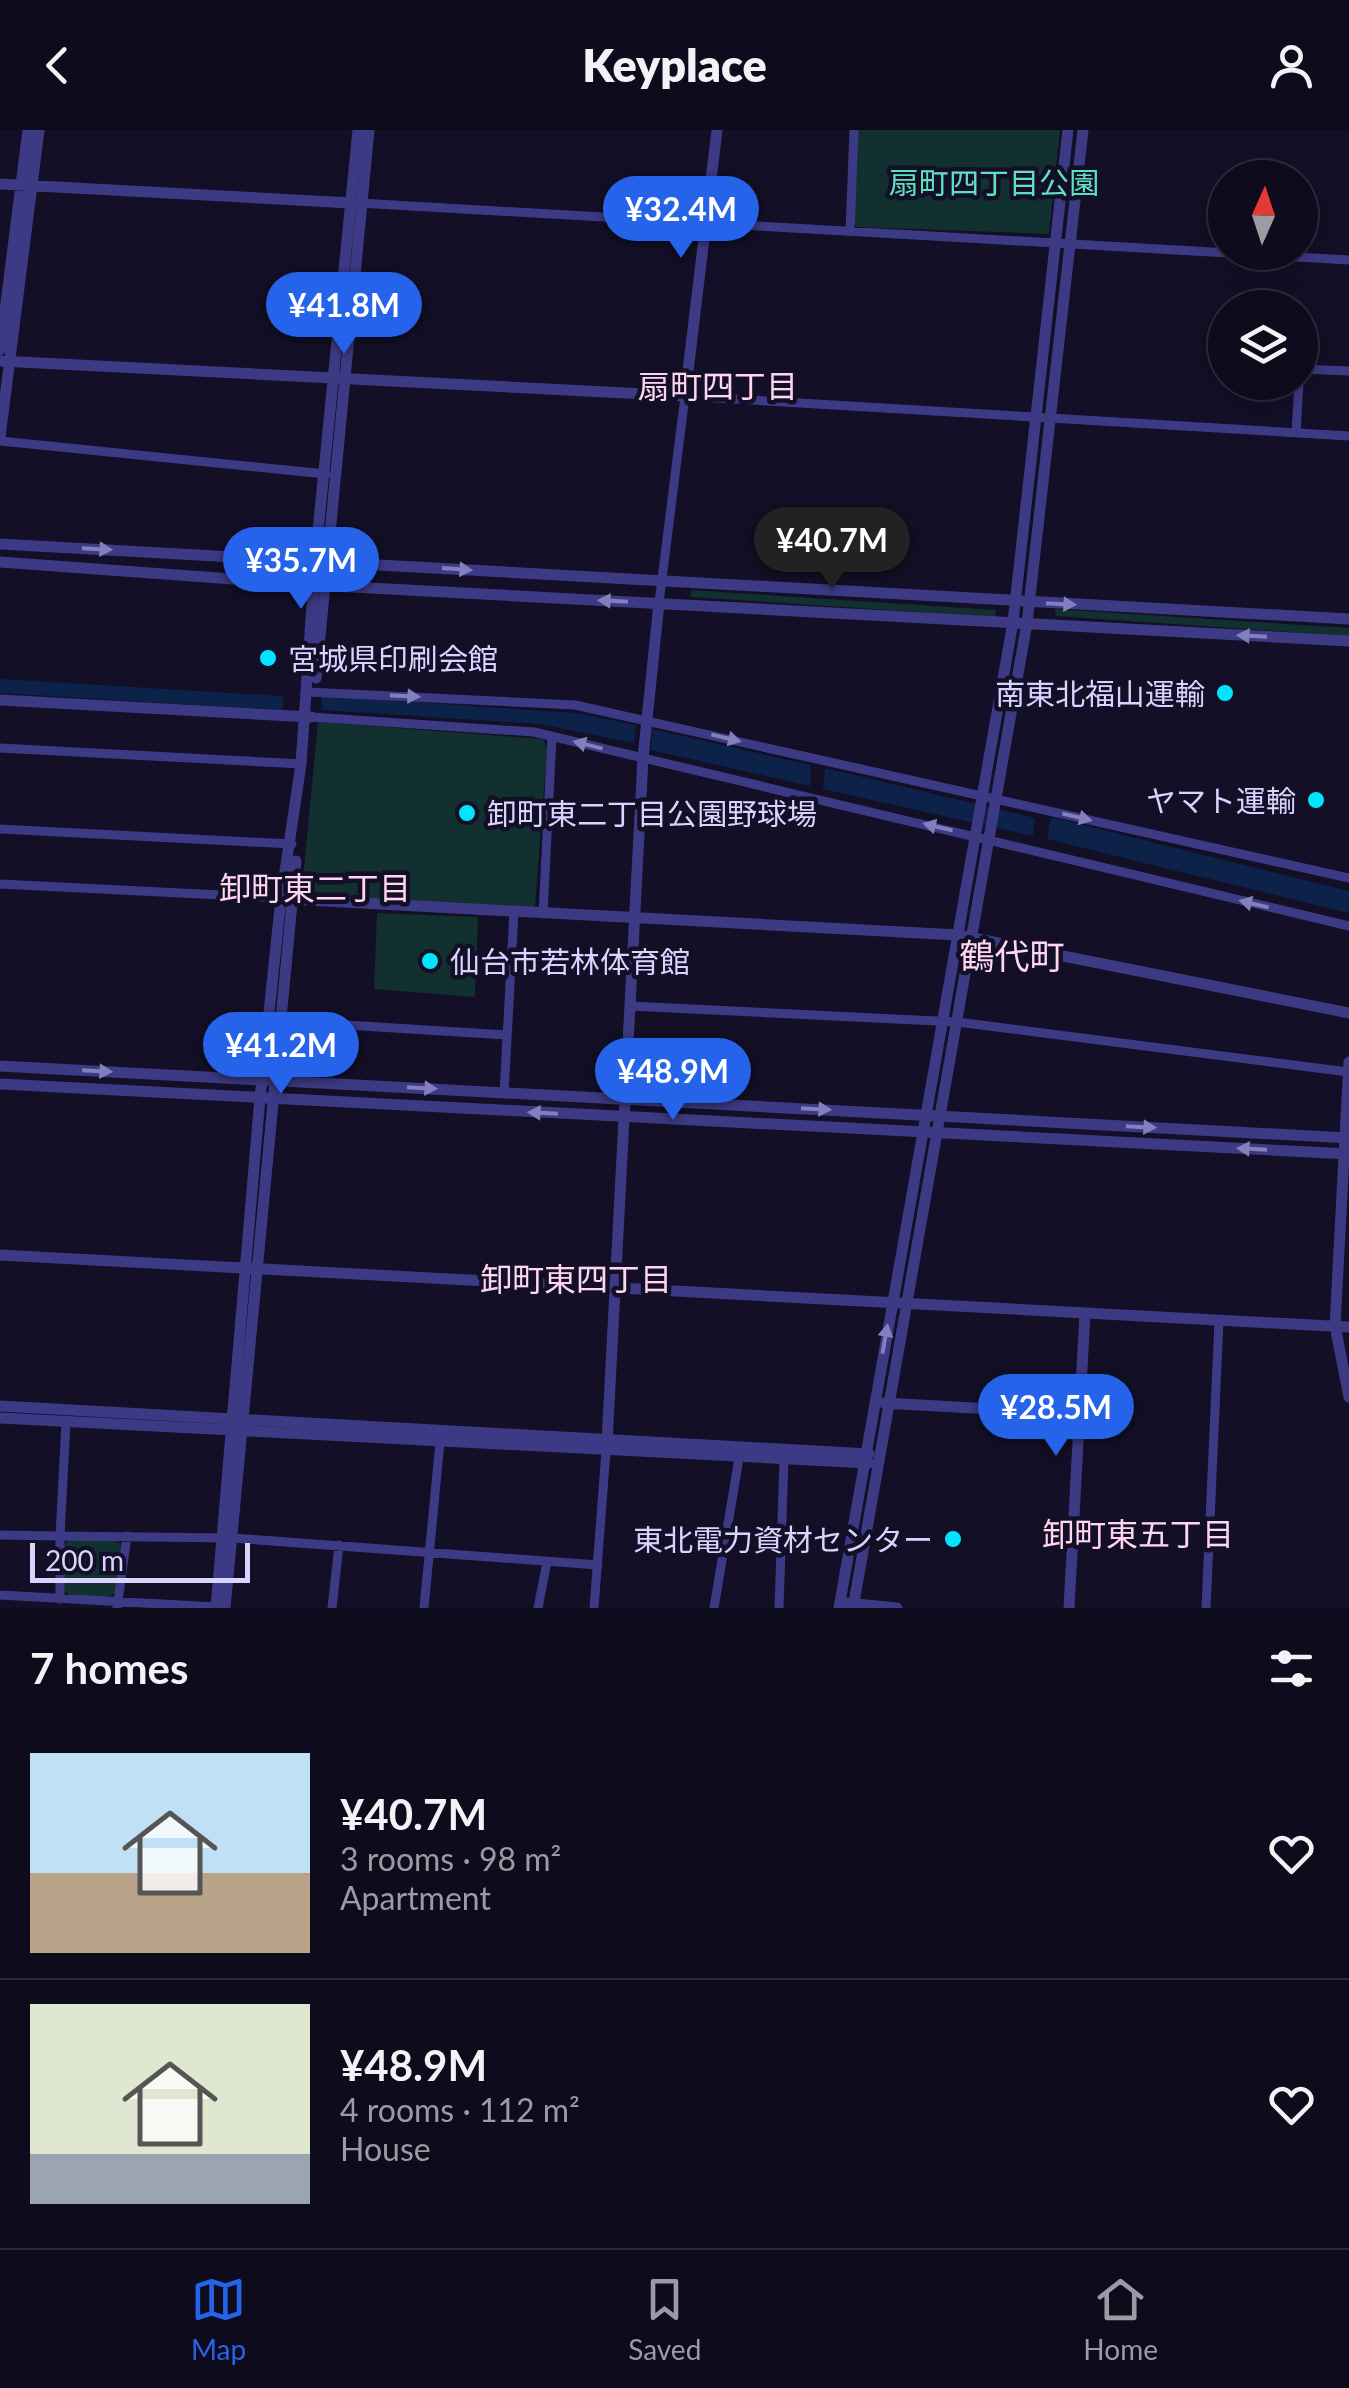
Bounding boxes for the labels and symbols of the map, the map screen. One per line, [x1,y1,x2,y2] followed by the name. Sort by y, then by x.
[1208,160,1318,270] north arrow
[889,164,1099,200] park label: 扇町四丁目公園
[600,176,762,261] pin: ¥32.4M
[263,272,425,357] pin: ¥41.8M
[638,366,798,405] district label: 扇町四丁目
[751,507,913,592] pin: ¥40.7M
[220,527,382,612] pin: ¥35.7M
[82,541,114,557] one-way arrow
[441,561,473,577] one-way arrow
[596,593,628,609] one-way arrow
[1045,596,1077,612] one-way arrow
[1235,628,1267,644] one-way arrow
[288,640,498,676] place label: 宮城県印刷会館
[257,647,279,669] marker: 宮城県印刷会館
[995,675,1205,711] place label: 南東北福山運輸
[1214,682,1236,704] marker: 南東北福山運輸
[389,688,421,704] one-way arrow
[711,731,742,746] one-way arrow
[572,737,603,752] one-way arrow
[1146,782,1296,818] place label: ヤマト運輸
[1305,789,1327,811] marker: ヤマト運輸
[487,795,817,831] place label: 卸町東二丁目公園野球場
[456,802,478,824] marker: 卸町東二丁目公園野球場
[1062,810,1093,825] one-way arrow
[922,819,953,834] one-way arrow
[219,868,411,907] district label: 卸町東二丁目
[1238,896,1269,911] one-way arrow
[959,934,1065,976] district label: 鶴代町
[450,943,690,979] place label: 仙台市若林体育館
[419,950,441,972] marker: 仙台市若林体育館
[200,1012,362,1097] pin: ¥41.2M
[592,1038,754,1123] pin: ¥48.9M
[82,1063,114,1079] one-way arrow
[406,1080,438,1096] one-way arrow
[801,1101,833,1117] one-way arrow
[526,1105,558,1121] one-way arrow
[1125,1119,1157,1135] one-way arrow
[1235,1141,1267,1157] one-way arrow
[480,1259,672,1298] district label: 卸町東四丁目
[878,1323,893,1355] one-way arrow
[975,1374,1137,1459] pin: ¥28.5M
[1042,1514,1234,1553] district label: 卸町東五丁目
[633,1521,933,1557] place label: 東北電力資材センター
[942,1528,964,1550] marker: 東北電力資材センター
[30,1538,250,1582] scale bar

